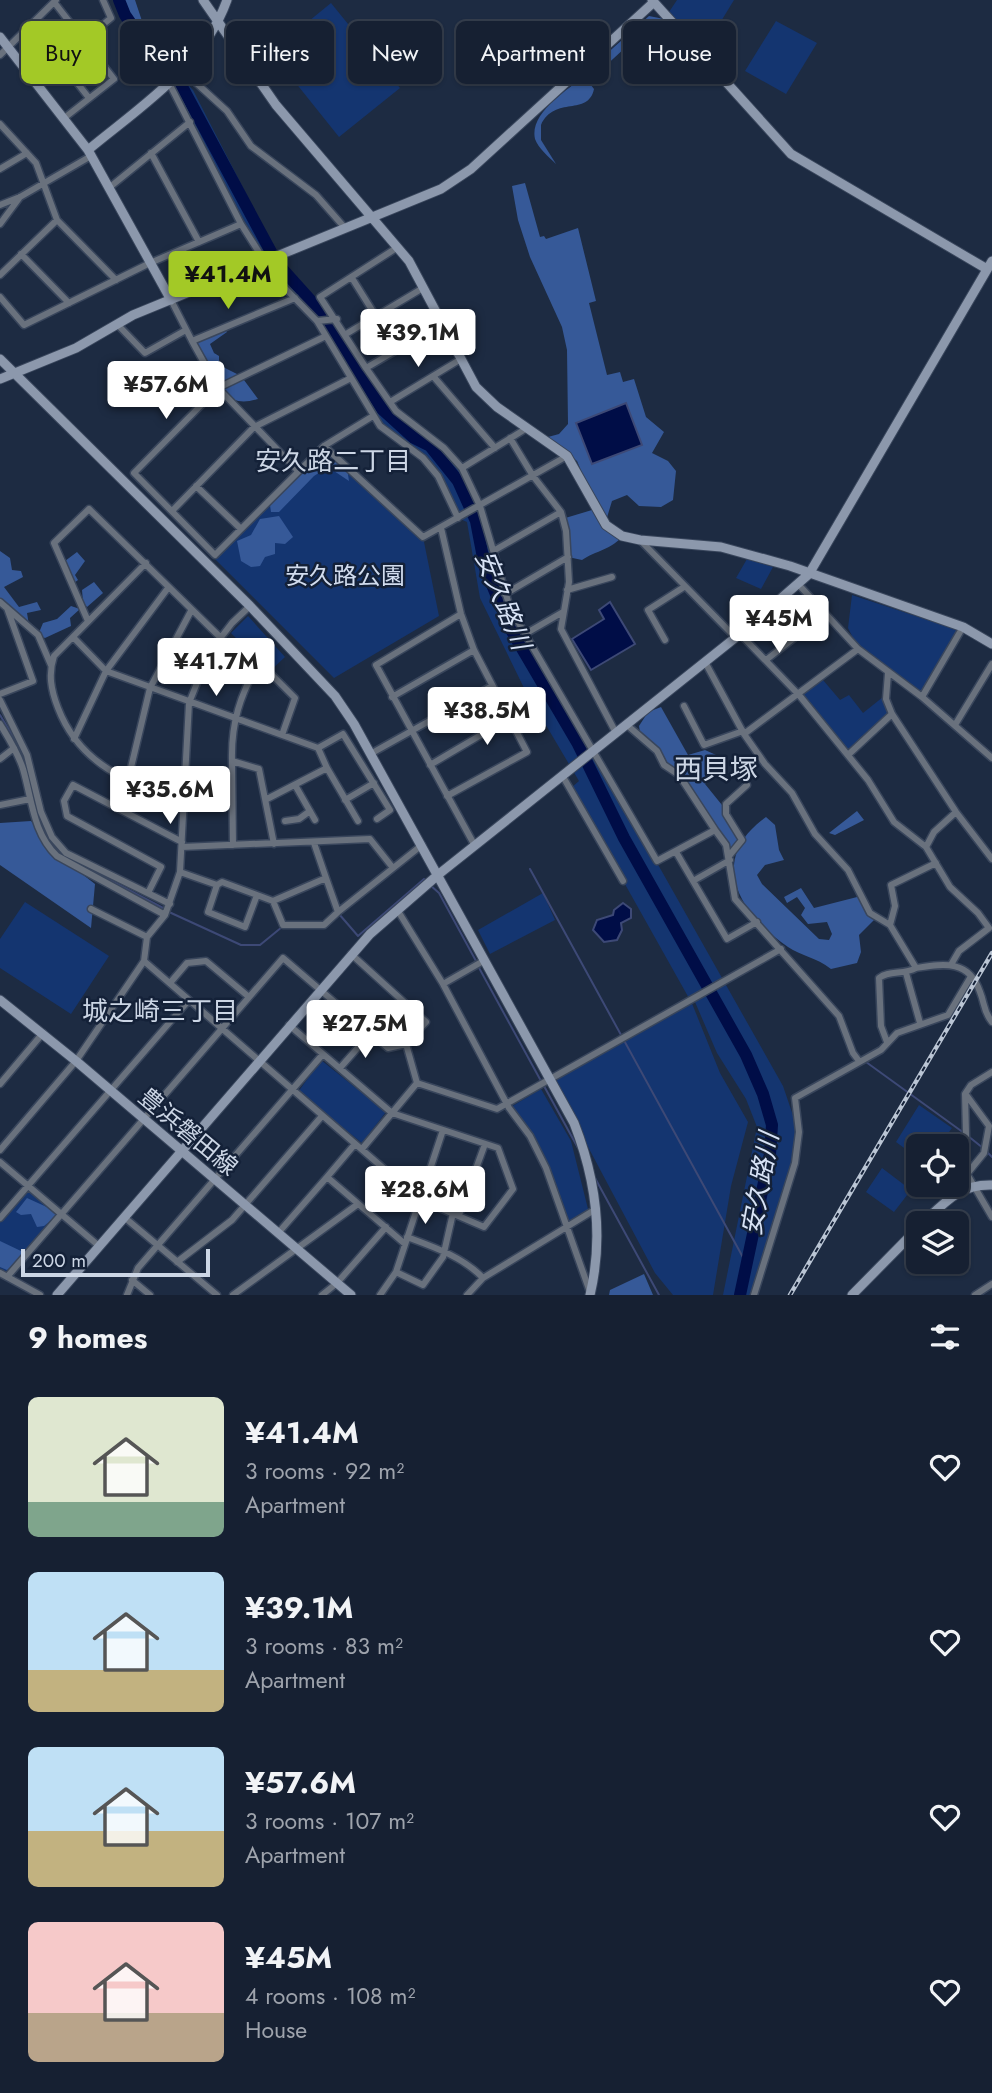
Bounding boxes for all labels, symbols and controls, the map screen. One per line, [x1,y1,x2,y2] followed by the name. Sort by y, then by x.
[21,21,106,84] chip: Buy
[120,21,212,84] chip: Rent
[226,21,334,84] chip: Filters
[348,21,442,84] chip: New
[456,21,609,84] chip: Apartment
[623,21,736,84] chip: House
[171,252,285,311] pin: ¥41.4M
[184,257,272,291] text: ¥41.4M
[361,310,475,369] pin: ¥39.1M
[376,315,460,349] text: ¥39.1M
[109,362,223,421] pin: ¥57.6M
[123,367,209,401] text: ¥57.6M
[255,442,411,480] district label: 安久路二丁目
[466,545,541,658] water label: 安久路川
[285,558,405,593] park label: 安久路公園
[738,596,820,655] pin: ¥45M
[746,601,812,635] text: ¥45M
[159,638,273,698] pin: ¥41.7M
[174,644,258,678] text: ¥41.7M
[430,688,544,747] pin: ¥38.5M
[444,693,530,727] text: ¥38.5M
[674,749,758,790] district label: 西貝塚
[113,766,227,826] pin: ¥35.6M
[126,772,214,806] text: ¥35.6M
[82,992,238,1030] district label: 城之崎三丁目
[308,1000,422,1060] pin: ¥27.5M
[323,1006,407,1040] text: ¥27.5M
[131,1080,246,1184] street label: 豊浜磐田線
[732,1127,788,1239] water label: 安久路川
[906,1134,969,1274] map controls
[906,1134,969,1197] button: locate
[368,1166,482,1226] pin: ¥28.6M
[381,1172,469,1206] text: ¥28.6M
[906,1211,969,1274] button: layers
[21,1246,210,1278] scale bar
[32,1247,86,1274] text: 200 m
[28,1316,147,1359] text: 9 homes
[926,1318,964,1356] icon: filters
[245,1411,359,1454] text: ¥41.4M
[84,1425,168,1509] icon: home
[926,1448,964,1486] icon: heart
[245,1454,404,1488] text: 3 rooms · 92 m²
[245,1488,345,1522] text: Apartment
[245,1586,353,1629] text: ¥39.1M
[84,1600,168,1684] icon: home
[926,1623,964,1661] icon: heart
[245,1629,403,1663] text: 3 rooms · 83 m²
[245,1663,345,1697] text: Apartment
[245,1761,356,1804] text: ¥57.6M
[84,1775,168,1859] icon: home
[926,1798,964,1836] icon: heart
[245,1804,414,1838] text: 3 rooms · 107 m²
[245,1838,345,1872] text: Apartment
[245,1936,332,1979] text: ¥45M
[84,1950,168,2034] icon: home
[926,1973,964,2011] icon: heart
[245,1979,415,2013] text: 4 rooms · 108 m²
[245,2013,307,2047] text: House

